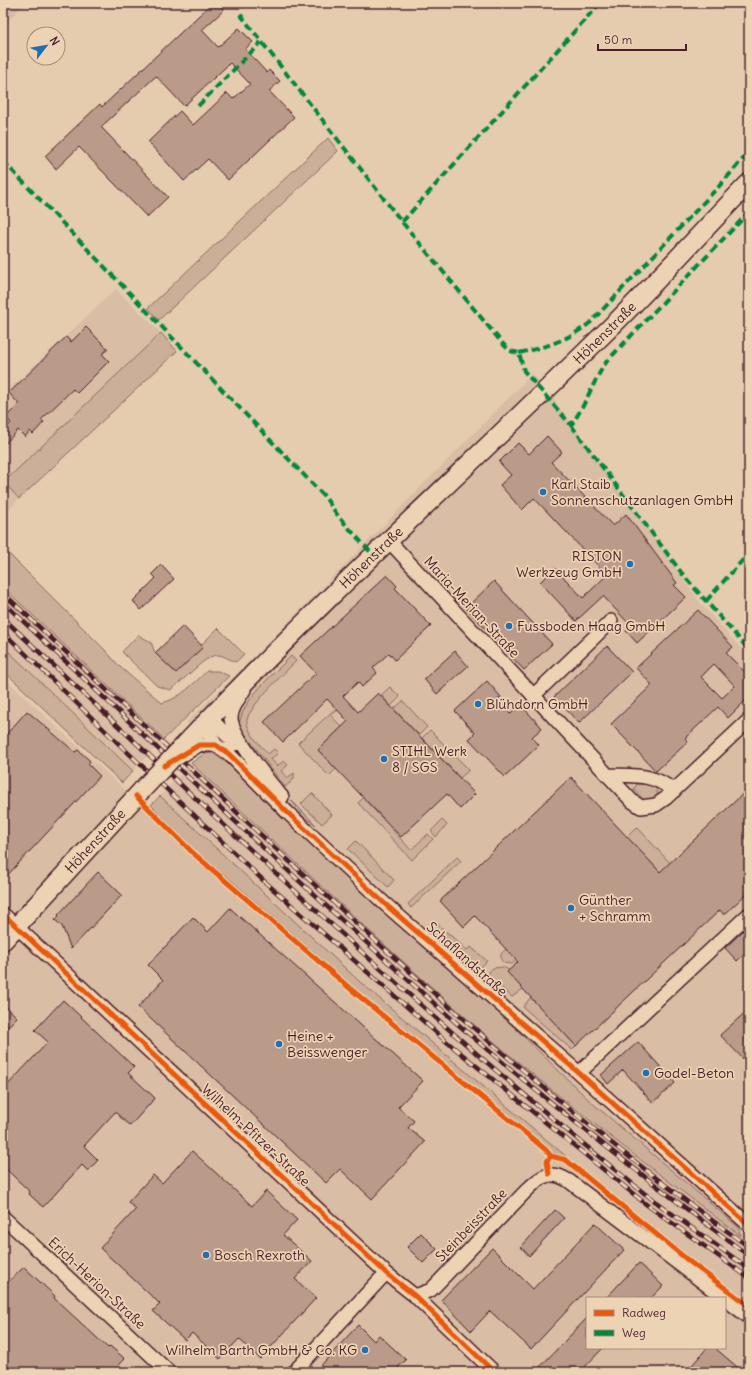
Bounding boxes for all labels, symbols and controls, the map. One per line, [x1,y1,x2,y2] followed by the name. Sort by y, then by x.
[26,26,66,66] north arrow
[598,26,686,52] scale bar
[604,32,633,47] text: 50 m
[47,34,63,48] text: N
[569,298,640,368] street label: Höhenstraße
[551,475,734,509] place label: Karl Staib Sonnenschutzanlagen GmbH
[538,487,548,497] marker: Karl Staib Sonnenschutzanlagen GmbH
[336,523,407,592] street label: Höhenstraße
[516,547,622,581] place label: RISTON Werkzeug GmbH
[420,553,524,661] street label: Maria-Merian-Straße
[625,559,635,569] marker: RISTON Werkzeug GmbH
[517,617,665,635] place label: Fussboden Haag GmbH
[504,621,514,631] marker: Fussboden Haag GmbH
[486,695,588,713] place label: Blühdorn GmbH
[473,699,483,709] marker: Blühdorn GmbH
[392,742,467,776] place label: STIHL Werk 8 / SGS
[379,754,389,764] marker: STIHL Werk 8 / SGS
[61,805,129,877] street label: Höhenstraße
[579,891,651,925] place label: Günther + Schramm
[566,903,576,913] marker: Günther + Schramm
[423,918,511,1000] street label: Schaflandstraße
[287,1027,368,1061] place label: Heine + Beisswenger
[274,1039,284,1049] marker: Heine + Beisswenger
[654,1064,734,1082] place label: Godel-Beton
[641,1068,651,1078] marker: Godel-Beton
[198,1080,314,1190] street label: Wilhelm-Pfitzer-Straße
[431,1184,511,1266] street label: Steinbeisstraße
[44,1233,150,1333] street label: Erich-Herion-Straße
[214,1246,305,1264] place label: Bosch Rexroth
[201,1250,211,1260] marker: Bosch Rexroth
[586,1297,726,1349] legend
[622,1305,666,1320] text: Radweg
[622,1325,646,1340] text: Weg
[165,1341,357,1359] place label: Wilhelm Barth GmbH & Co. KG
[360,1345,370,1355] marker: Wilhelm Barth GmbH & Co. KG

